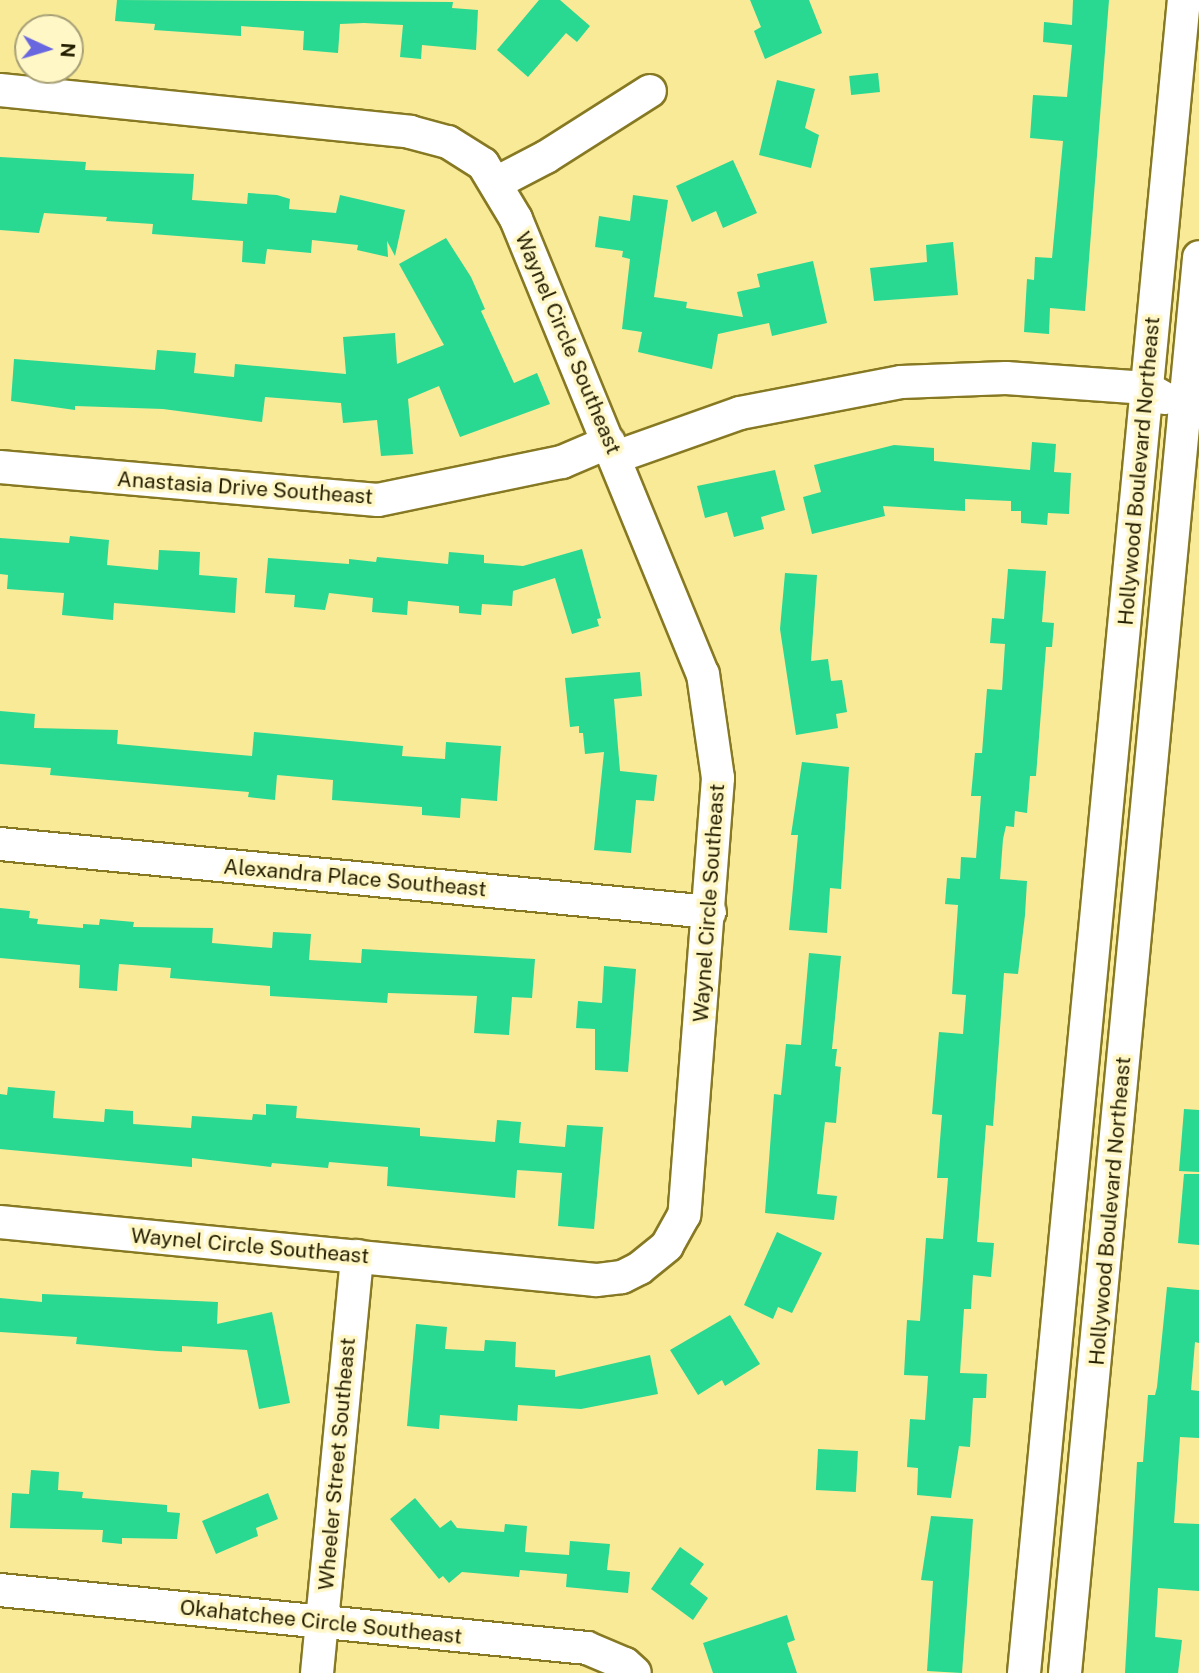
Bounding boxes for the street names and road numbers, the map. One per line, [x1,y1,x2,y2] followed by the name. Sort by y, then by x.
[510,228,626,458] street label: Waynel Circle Southeast
[1113,316,1165,626] street label: Hollywood Boulevard Northeast
[116,466,374,510] street label: Anastasia Drive Southeast
[688,783,730,1023] street label: Waynel Circle Southeast
[222,854,488,902] street label: Alexandra Place Southeast
[1084,1056,1136,1366] street label: Hollywood Boulevard Northeast
[130,1223,370,1269] street label: Waynel Circle Southeast
[313,1337,361,1591] street label: Wheeler Street Southeast
[178,1595,464,1649] street label: Okahatchee Circle Southeast

